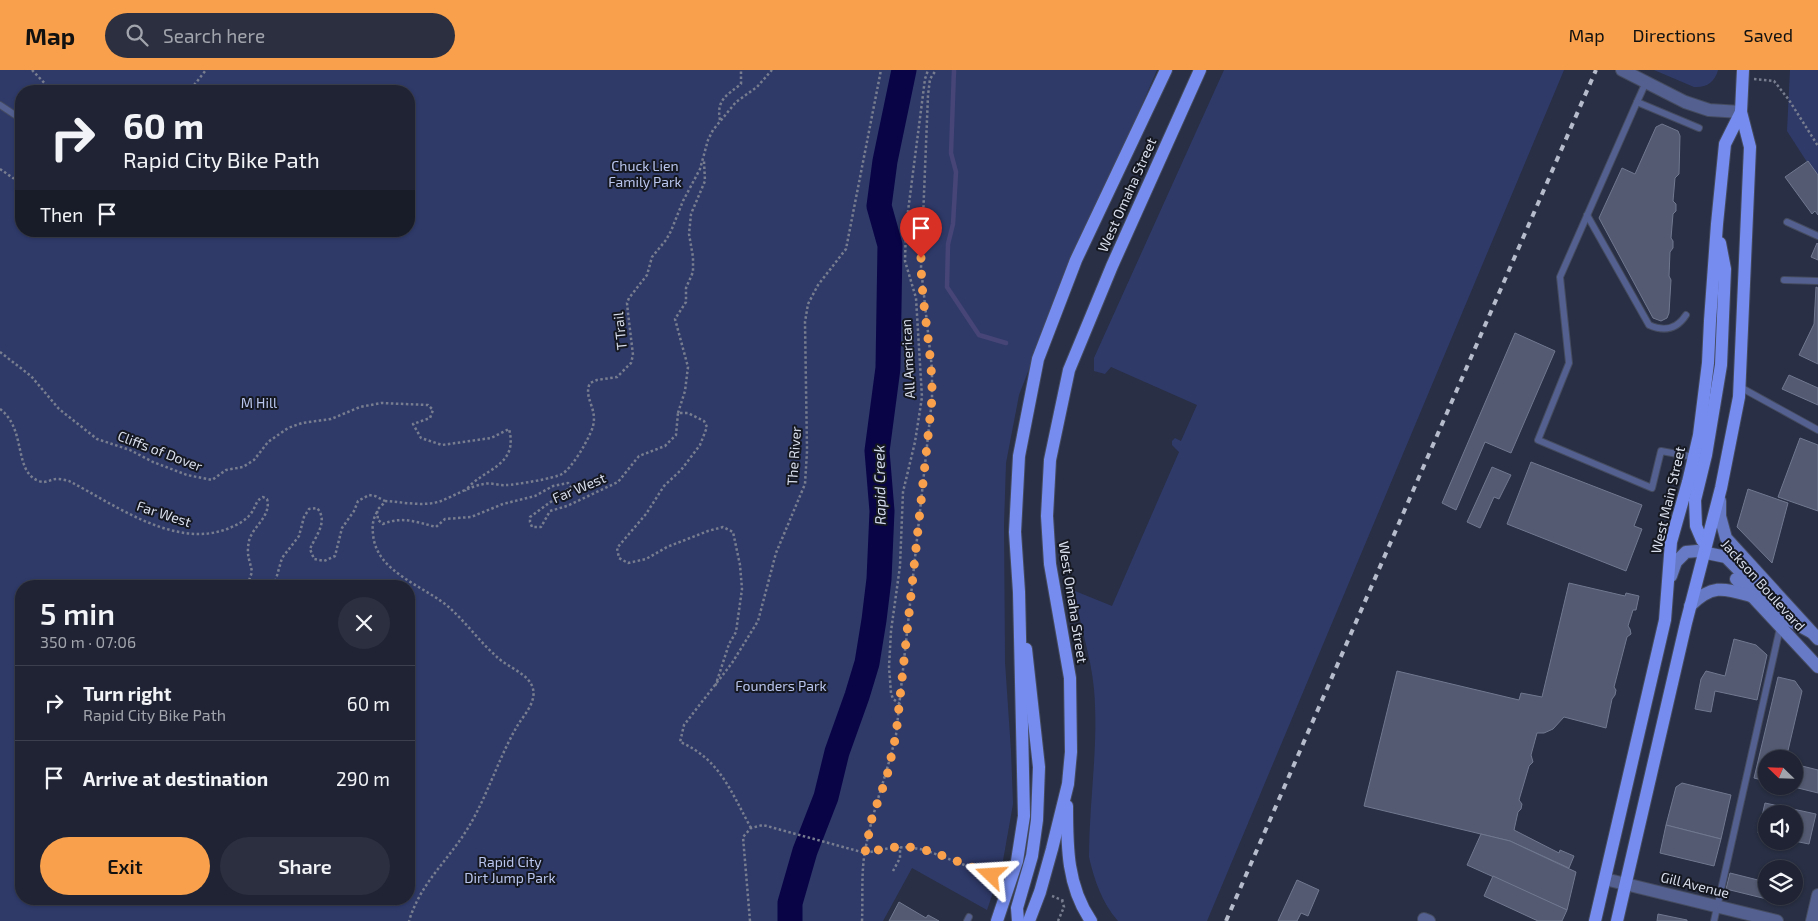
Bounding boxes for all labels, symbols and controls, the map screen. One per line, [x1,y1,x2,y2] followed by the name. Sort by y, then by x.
[105,13,455,58] search box
[25,21,75,50] text: Map
[123,21,151,49] icon: search
[163,24,265,47] text: Search here
[1568,24,1605,46] text: Map
[1633,24,1716,46] text: Directions
[1744,24,1793,46] text: Saved
[123,104,204,146] text: 60 m
[40,105,105,170] icon: right
[1094,135,1159,255] street label: West Omaha Street
[123,146,320,172] text: Rapid City Bike Path
[608,157,682,190] park label: Chuck Lien Family Park
[93,200,121,228] icon: arrive
[40,203,83,226] text: Then
[900,207,942,258] pin
[907,214,935,242] icon: arrive
[609,310,630,351] street label: T Trail
[897,319,918,399] street label: All American
[241,394,278,411] park label: M Hill
[783,425,804,486] street label: The River
[115,427,205,475] street label: Cliffs of Dover
[869,445,889,525] water label: Rapid Creek
[1647,445,1688,555] street label: West Main Street
[550,469,608,506] street label: Far West
[135,497,193,530] street label: Far West
[1718,535,1809,634] street label: Jackson Boulevard
[1055,540,1092,664] street label: West Omaha Street
[40,595,115,631] text: 5 min
[338,597,390,649] button: close
[40,632,136,651] text: 350 m · 07:06
[735,677,827,694] park label: Founders Park
[83,682,171,705] text: Turn right
[40,689,68,717] icon: right
[347,692,390,715] text: 60 m
[83,705,226,724] text: Rapid City Bike Path
[1758,750,1802,795] north arrow
[1758,750,1803,905] map controls
[40,764,68,792] icon: arrive
[83,767,268,790] text: Arrive at destination
[336,767,390,790] text: 290 m
[1758,805,1803,850] button: sound
[40,837,210,895] button: Exit
[220,837,390,895] button: Share
[964,848,1016,900] position arrow
[464,853,556,886] park label: Rapid City Dirt Jump Park
[1758,860,1803,905] button: layers
[1659,868,1731,901] street label: Gill Avenue

